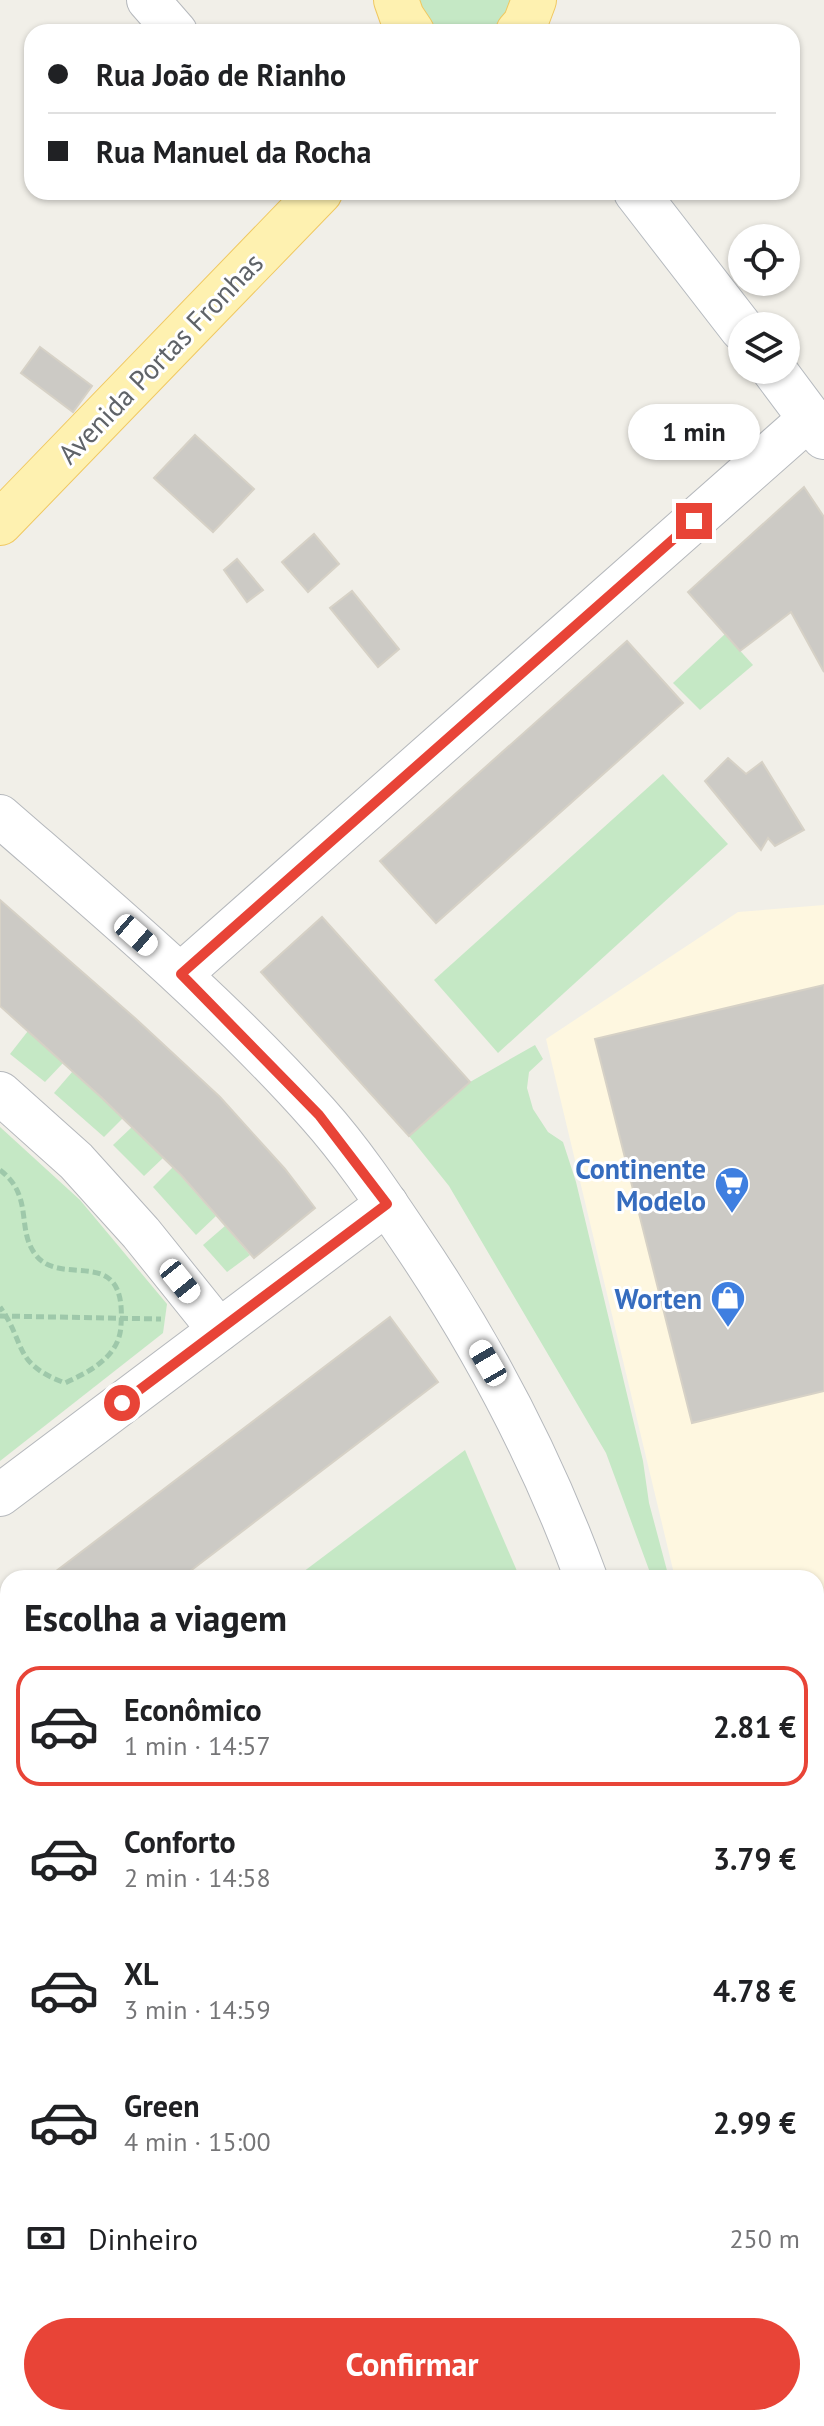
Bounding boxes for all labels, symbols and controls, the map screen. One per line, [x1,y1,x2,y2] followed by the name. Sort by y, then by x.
[96,55,346,94] text: Rua João de Rianho
[96,132,371,171] text: Rua Manuel da Rocha
[728,224,800,384] map controls
[728,224,800,296] button: locate
[49,244,271,472] street label: Avenida Portas Fronhas
[728,312,800,384] button: layers
[628,405,760,461] callout: 1 min
[662,415,726,448] text: 1 min
[676,503,712,539] route end
[110,910,162,960] car
[575,1150,706,1219] place label: Continente Modelo
[713,1165,751,1215] supermarket icon: Continente Modelo
[156,1255,204,1307] car
[709,1279,747,1329] shop icon: Worten
[615,1280,702,1317] place label: Worten
[466,1336,510,1390] car
[104,1385,140,1421] route start
[24,1594,287,1641] text: Escolha a viagem
[28,1690,100,1762] icon: car
[124,1690,262,1729] text: Econômico
[713,1707,796,1746] text: 2.81 €
[124,1729,271,1762] text: 1 min · 14:57
[28,1822,100,1894] icon: car
[124,1822,236,1861] text: Conforto
[713,1839,796,1878] text: 3.79 €
[124,1861,271,1894] text: 2 min · 14:58
[28,1954,100,2026] icon: car
[124,1954,158,1993] text: XL
[713,1971,796,2010] text: 4.78 €
[124,1993,271,2026] text: 3 min · 14:59
[28,2086,100,2158] icon: car
[124,2086,199,2125] text: Green
[713,2103,796,2142] text: 2.99 €
[124,2125,271,2158] text: 4 min · 15:00
[24,2216,68,2260] icon: cash
[88,2219,198,2258] text: Dinheiro
[729,2222,800,2255] text: 250 m
[24,2318,800,2410] button: Confirmar

